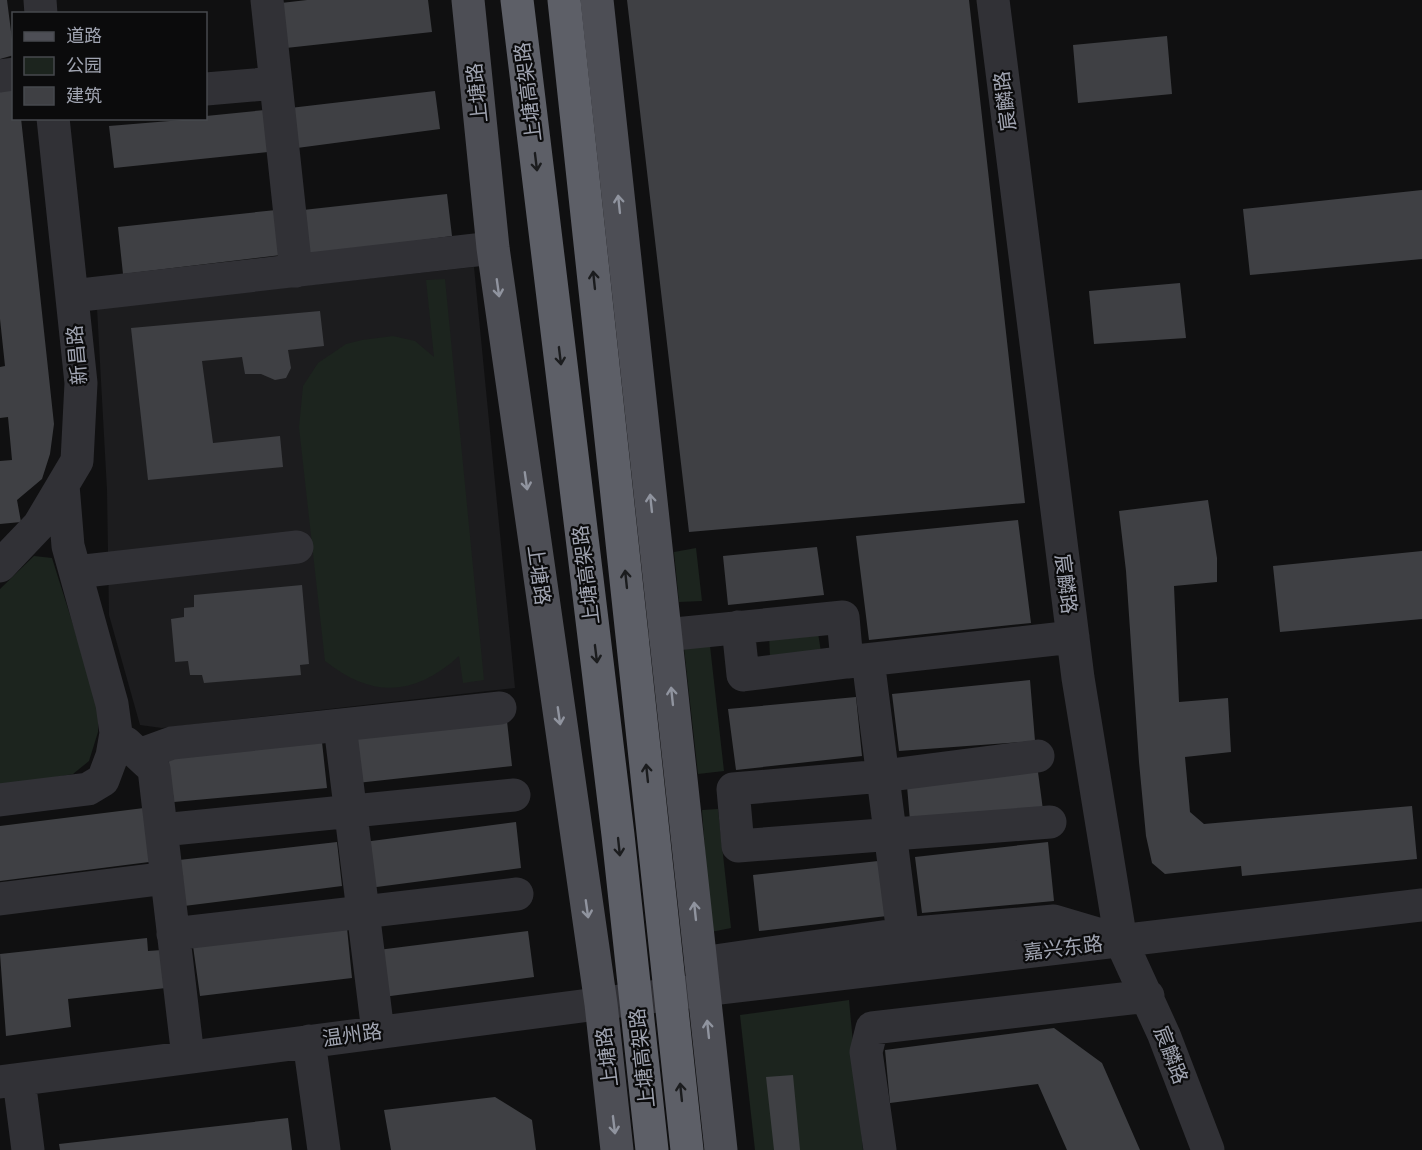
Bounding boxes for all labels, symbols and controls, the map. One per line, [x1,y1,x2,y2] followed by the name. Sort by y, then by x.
[12,12,207,120] legend
[66,25,102,47] text: 道路
[510,41,546,143] street label: 上塘高架路
[66,55,102,77] text: 公园
[462,62,492,124] street label: 上塘路
[989,70,1021,132] street label: 宸麟路
[66,85,102,107] text: 建筑
[531,152,542,172] one-way arrow
[613,195,624,215] one-way arrow
[588,271,599,291] one-way arrow
[493,277,504,297] one-way arrow
[62,324,92,386] street label: 新昌路
[554,345,565,365] one-way arrow
[520,471,531,490] one-way arrow
[645,493,656,513] one-way arrow
[568,524,604,626] street label: 上塘高架路
[523,544,555,606] street label: 上塘路
[1050,553,1082,615] street label: 宸麟路
[620,569,631,589] one-way arrow
[590,643,601,663] one-way arrow
[666,687,677,707] one-way arrow
[554,705,565,725] one-way arrow
[641,763,652,783] one-way arrow
[614,837,625,857] one-way arrow
[581,898,592,918] one-way arrow
[689,902,700,922] one-way arrow
[1022,931,1104,965] street label: 嘉兴东路
[625,1007,659,1109] street label: 上塘高架路
[321,1019,383,1051] street label: 温州路
[702,1020,713,1040] one-way arrow
[1149,1023,1193,1087] street label: 宸麟路
[591,1026,623,1088] street label: 上塘路
[675,1082,686,1102] one-way arrow
[609,1114,620,1134] one-way arrow

